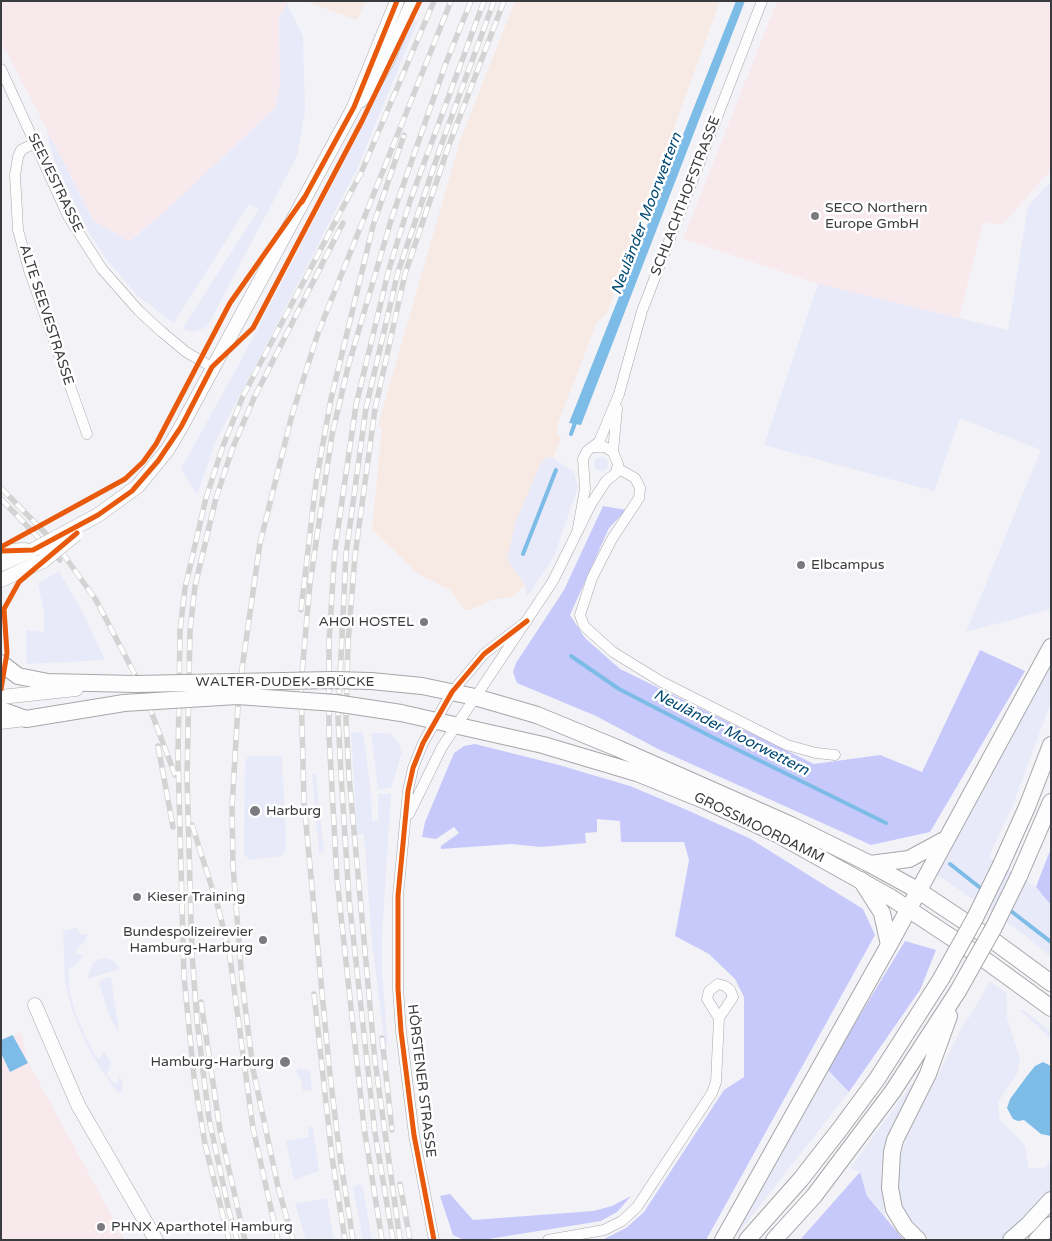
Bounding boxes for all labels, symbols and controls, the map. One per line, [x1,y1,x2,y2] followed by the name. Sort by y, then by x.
[648,114,724,278] street label: SCHLACHTHOFSTRASSE
[24,131,86,235] street label: SEEVESTRASSE
[608,131,686,297] water label: Neuländer Moorwettern
[825,200,928,232] place label: SECO Northern Europe GmbH
[809,210,821,222] marker: SECO Northern Europe GmbH
[15,243,77,387] street label: ALTE SEEVESTRASSE
[811,557,885,573] place label: Elbcampus
[795,559,807,571] marker: Elbcampus
[318,614,414,630] place label: AHOI HOSTEL
[418,616,430,628] marker: AHOI HOSTEL
[196,674,374,690] street label: WALTER-DUDEK-BRÜCKE
[650,686,812,780] water label: Neuländer Moorwettern
[691,789,827,867] street label: GROSSMOORDAMM
[266,803,321,819] place label: Harburg
[248,804,262,818] marker: Harburg
[147,889,245,905] place label: Kieser Training
[131,891,143,903] marker: Kieser Training
[123,924,253,956] place label: Bundespolizeirevier Hamburg-Harburg
[257,934,269,946] marker: Bundespolizeirevier Hamburg-Harburg
[403,1003,439,1159] street label: HÖRSTENER STRASSE
[151,1054,274,1070] place label: Hamburg-Harburg
[278,1055,292,1069] marker: Hamburg-Harburg
[111,1219,293,1235] place label: PHNX Aparthotel Hamburg
[95,1221,107,1233] marker: PHNX Aparthotel Hamburg

